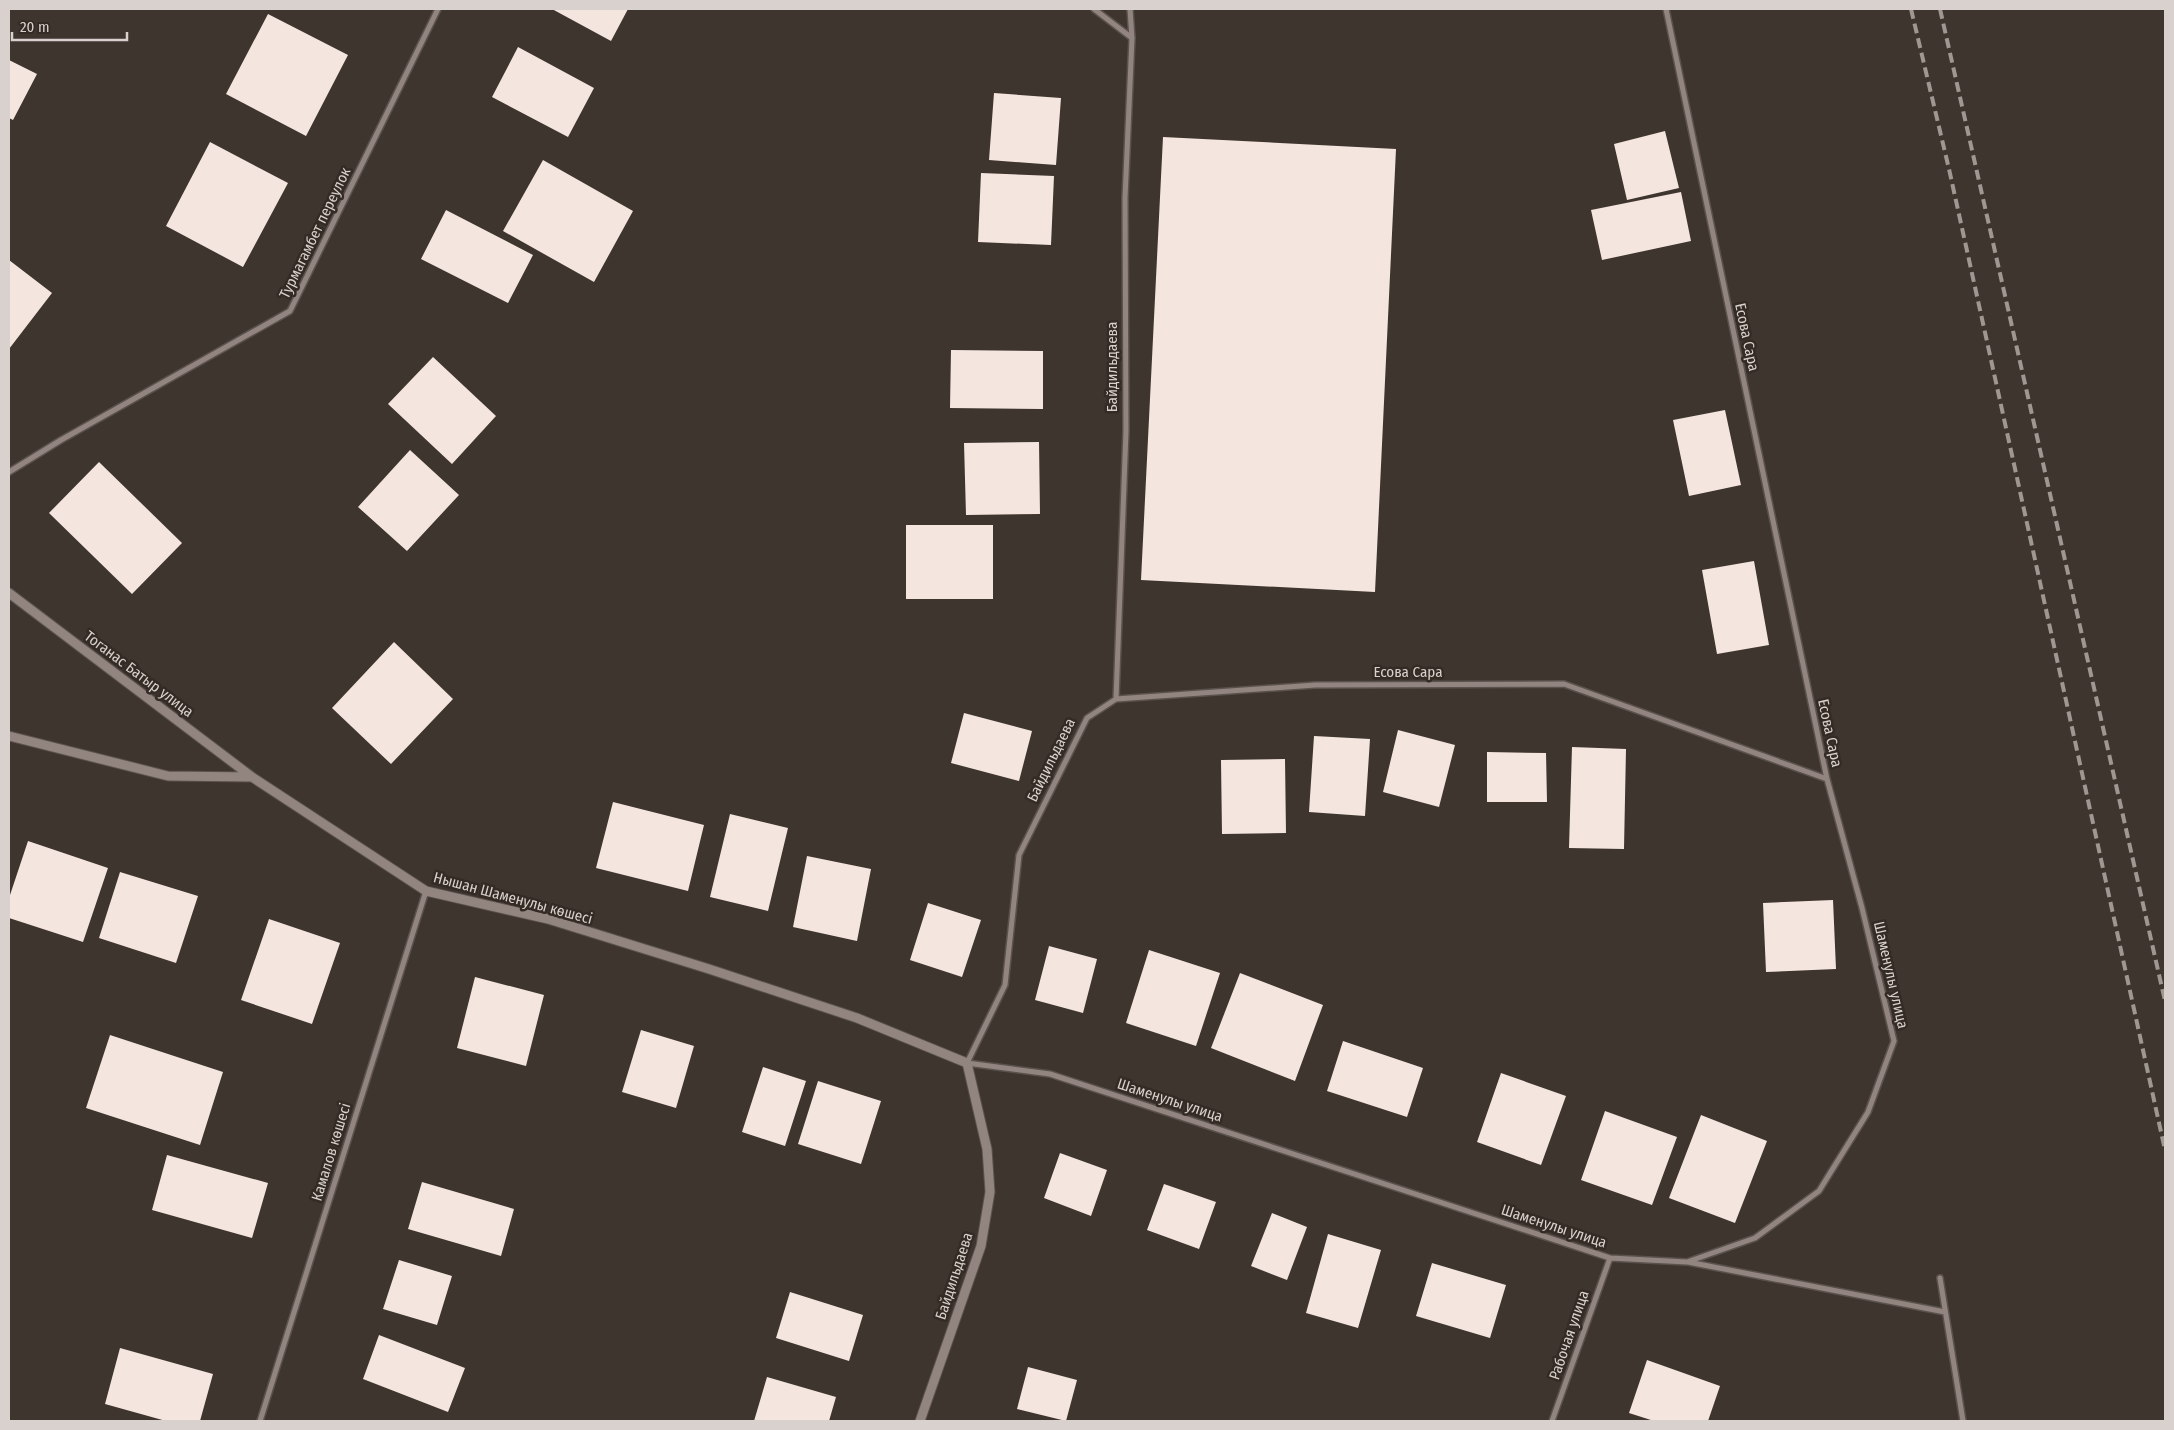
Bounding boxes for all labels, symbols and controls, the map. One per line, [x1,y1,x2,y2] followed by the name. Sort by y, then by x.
[12,10,128,42] scale bar
[20,18,50,36] text: 20 m
[275,165,355,301] street label: Турмагамбет переулок
[1731,301,1763,373] street label: Есова Сара
[1103,322,1121,412] street label: Байдильдаева
[81,627,197,721] street label: Тоганас Батыр улица
[1373,663,1443,681] street label: Есова Сара
[1814,697,1846,769] street label: Есова Сара
[1023,715,1079,805] street label: Байдильдаева
[432,868,594,928] street label: Нышан Шаменулы көшесі
[1870,920,1912,1030] street label: Шаменулы улица
[1115,1075,1225,1125] street label: Шаменулы улица
[308,1101,354,1203] street label: Камалов көшесі
[1499,1201,1609,1251] street label: Шаменулы улица
[931,1230,977,1322] street label: Байдильдаева
[1545,1288,1593,1382] street label: Рабочая улица

